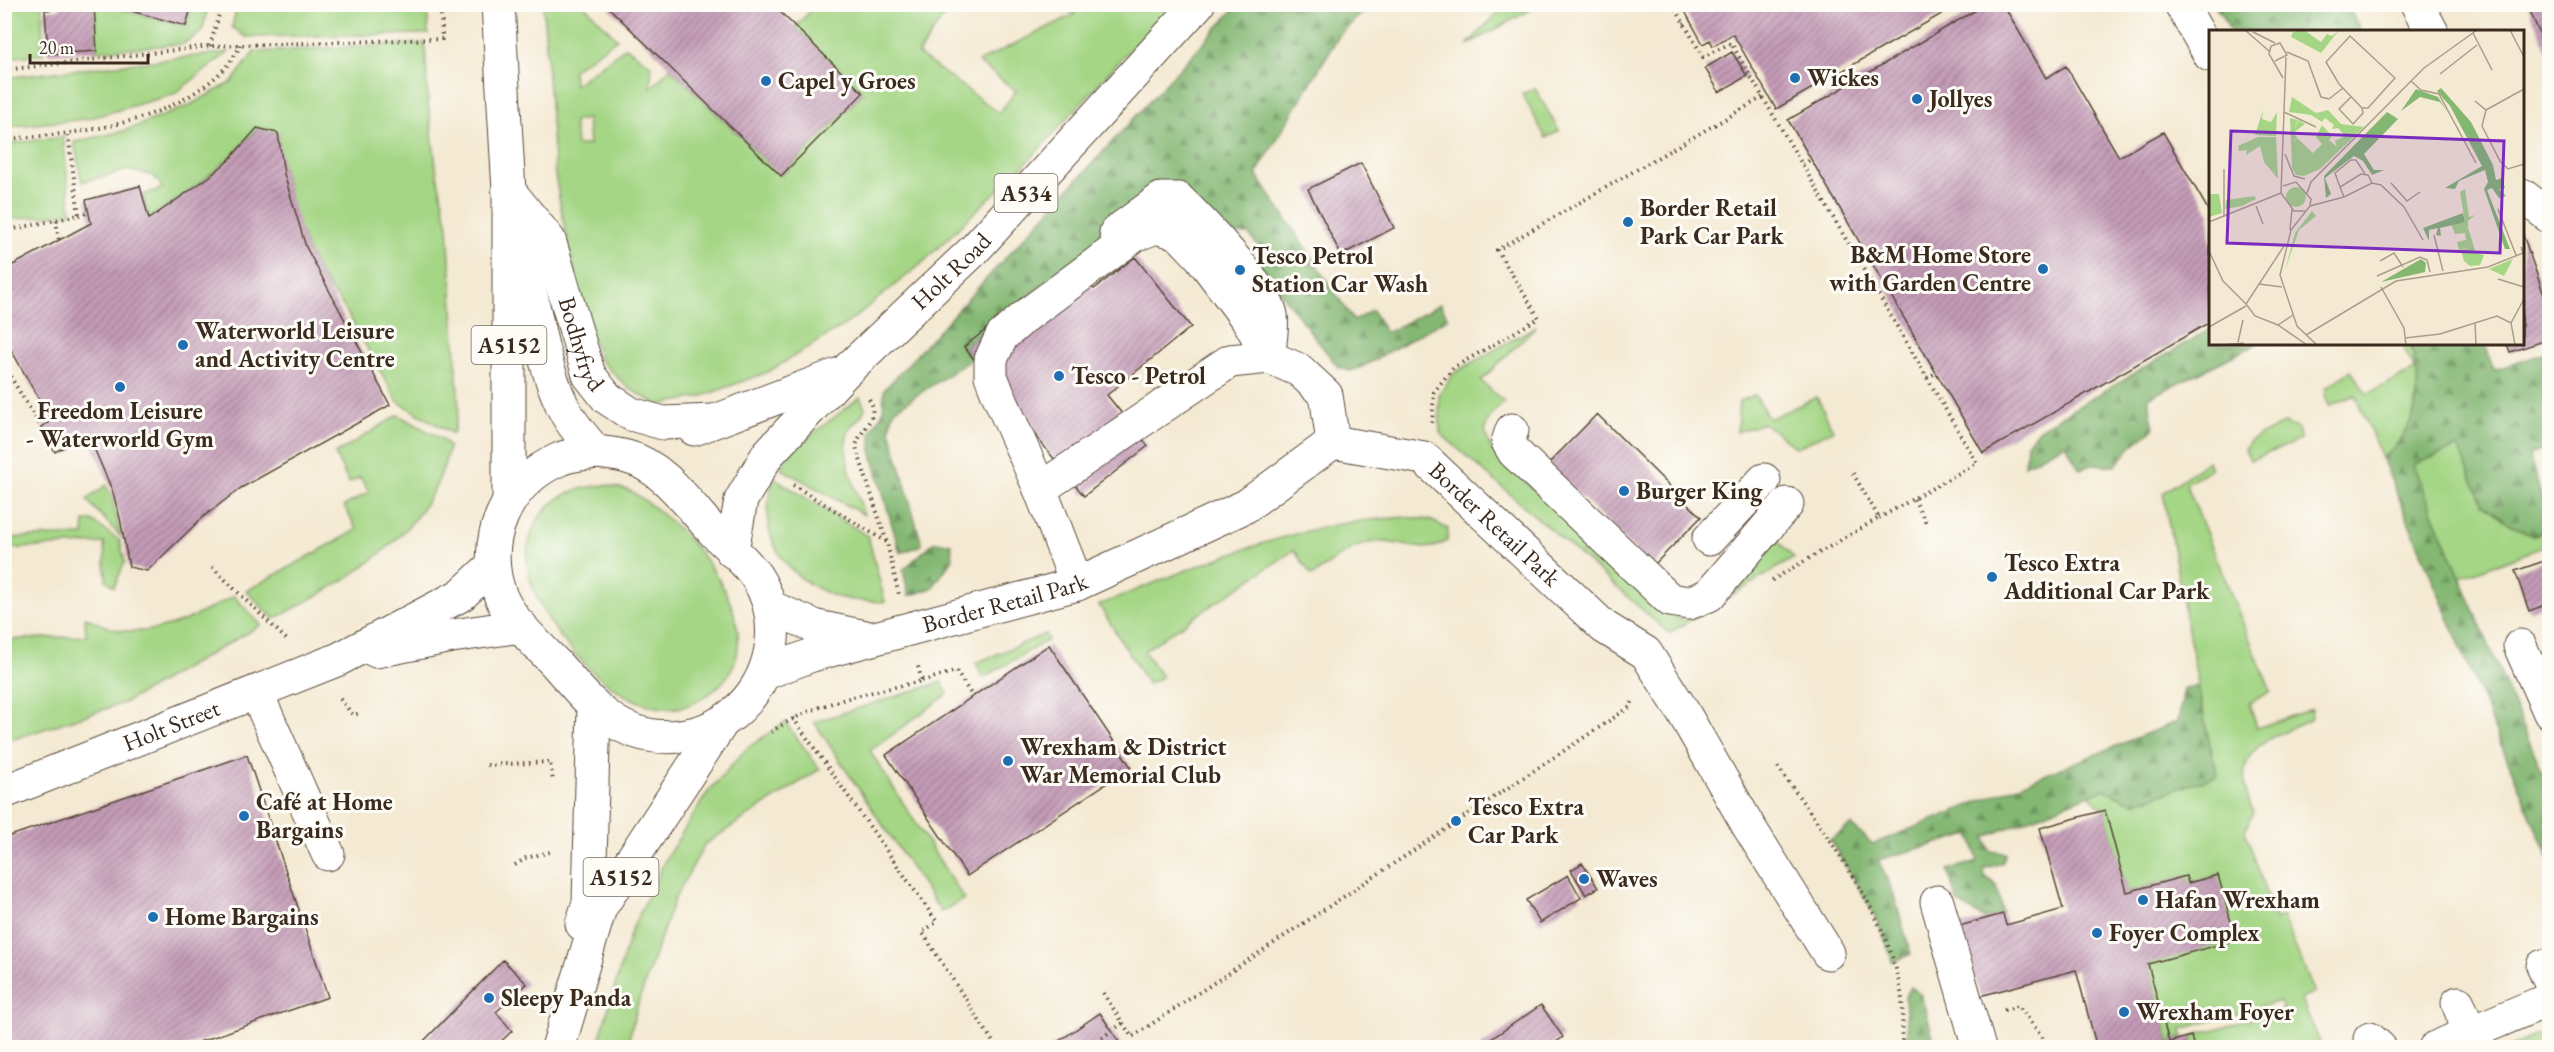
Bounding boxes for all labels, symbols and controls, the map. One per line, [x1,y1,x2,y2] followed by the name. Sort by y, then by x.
[30,27,148,65] scale bar
[2209,30,2524,345] inset map
[39,36,74,59] text: 20 m
[1807,62,1879,93] place label: Wickes
[778,65,916,97] place label: Capel y Groes
[1788,71,1802,85] marker: Wickes
[759,74,773,88] marker: Capel y Groes
[1927,83,1992,115] place label: Jollyes
[1910,92,1924,106] marker: Jollyes
[994,174,1058,212] road number: A534
[1640,192,1784,251] place label: Border Retail Park Car Park
[1621,215,1635,229] marker: Border Retail Park Car Park
[904,225,998,316] street label: Holt Road
[1829,239,2031,298] place label: B&M Home Store with Garden Centre
[1252,240,1429,299] place label: Tesco Petrol Station Car Wash
[2036,262,2050,276] marker: B&M Home Store with Garden Centre
[1233,263,1247,277] marker: Tesco Petrol Station Car Wash
[552,293,613,398] street label: Bodhyfryd
[195,315,395,375] place label: Waterworld Leisure and Activity Centre
[472,326,546,364] road number: A5152
[176,338,190,352] marker: Waterworld Leisure and Activity Centre
[1071,360,1206,391] place label: Tesco - Petrol
[1052,369,1066,383] marker: Tesco - Petrol
[113,380,127,394] marker: Freedom Leisure - Waterworld Gym
[26,395,214,455] place label: Freedom Leisure - Waterworld Gym
[1423,455,1568,594] street label: Border Retail Park
[1636,475,1764,507] place label: Burger King
[1617,484,1631,498] marker: Burger King
[2003,547,2210,606] place label: Tesco Extra Additional Car Park
[919,565,1093,640] street label: Border Retail Park
[1985,570,1999,584] marker: Tesco Extra Additional Car Park
[118,692,225,758] street label: Holt Street
[1020,731,1227,790] place label: Wrexham & District War Memorial Club
[1001,754,1015,768] marker: Wrexham & District War Memorial Club
[256,786,393,846] place label: Café at Home Bargains
[1468,791,1584,850] place label: Tesco Extra Car Park
[237,809,251,823] marker: Café at Home Bargains
[1449,814,1463,828] marker: Tesco Extra Car Park
[584,858,658,896] road number: A5152
[1596,863,1658,894] place label: Waves
[1577,872,1591,886] marker: Waves
[2155,884,2320,915] place label: Hafan Wrexham
[2136,893,2150,907] marker: Hafan Wrexham
[165,901,319,933] place label: Home Bargains
[146,910,160,924] marker: Home Bargains
[2109,917,2259,949] place label: Foyer Complex
[2090,926,2104,940] marker: Foyer Complex
[501,982,632,1014] place label: Sleepy Panda
[482,991,496,1005] marker: Sleepy Panda
[2136,996,2294,1028] place label: Wrexham Foyer
[2117,1005,2131,1019] marker: Wrexham Foyer

